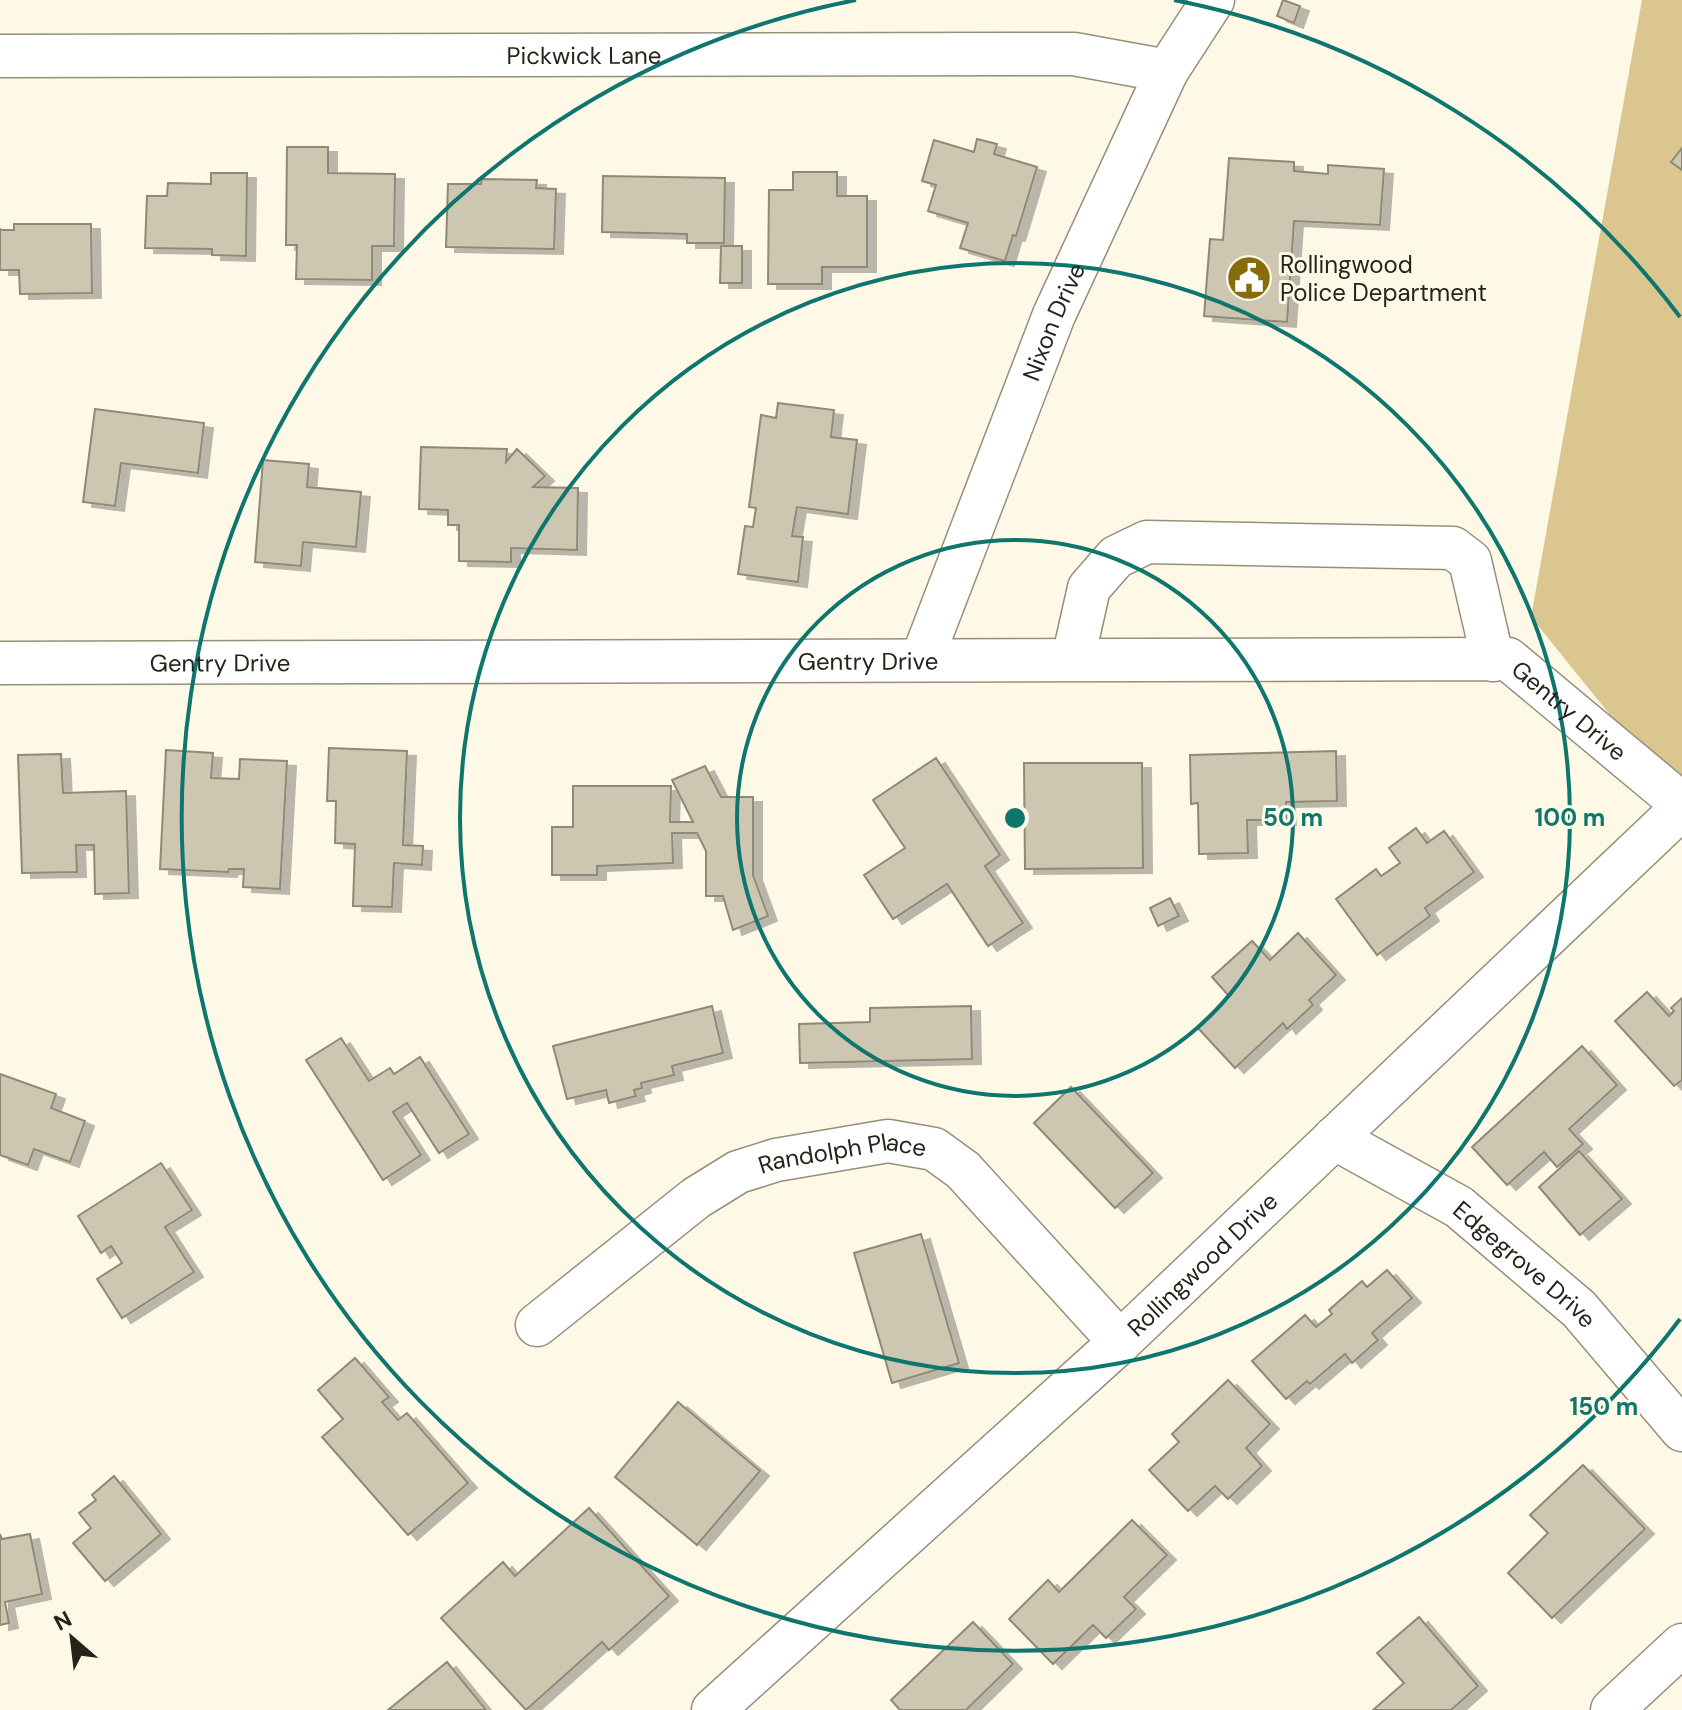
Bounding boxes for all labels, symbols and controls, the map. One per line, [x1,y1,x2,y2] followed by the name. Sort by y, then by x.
[506,39,662,71] street label: Pickwick Lane
[1280,249,1487,308] place label: Rollingwood Police Department
[1225,254,1273,302] public building icon: Rollingwood Police Department
[1015,258,1092,385] street label: Nixon Drive
[798,645,938,676] street label: Gentry Drive
[150,647,290,678] street label: Gentry Drive
[1506,653,1633,767] street label: Gentry Drive
[1263,802,1323,833] text: 50 m
[1535,802,1605,833] text: 100 m
[1001,804,1029,832] centre of rings
[754,1125,929,1180] street label: Randolph Place
[1120,1185,1284,1343] street label: Rollingwood Drive
[1447,1194,1603,1334] street label: Edgegrove Drive
[1570,1391,1638,1422] text: 150 m
[32,1598,112,1678] north arrow
[49,1604,77,1637] text: N

